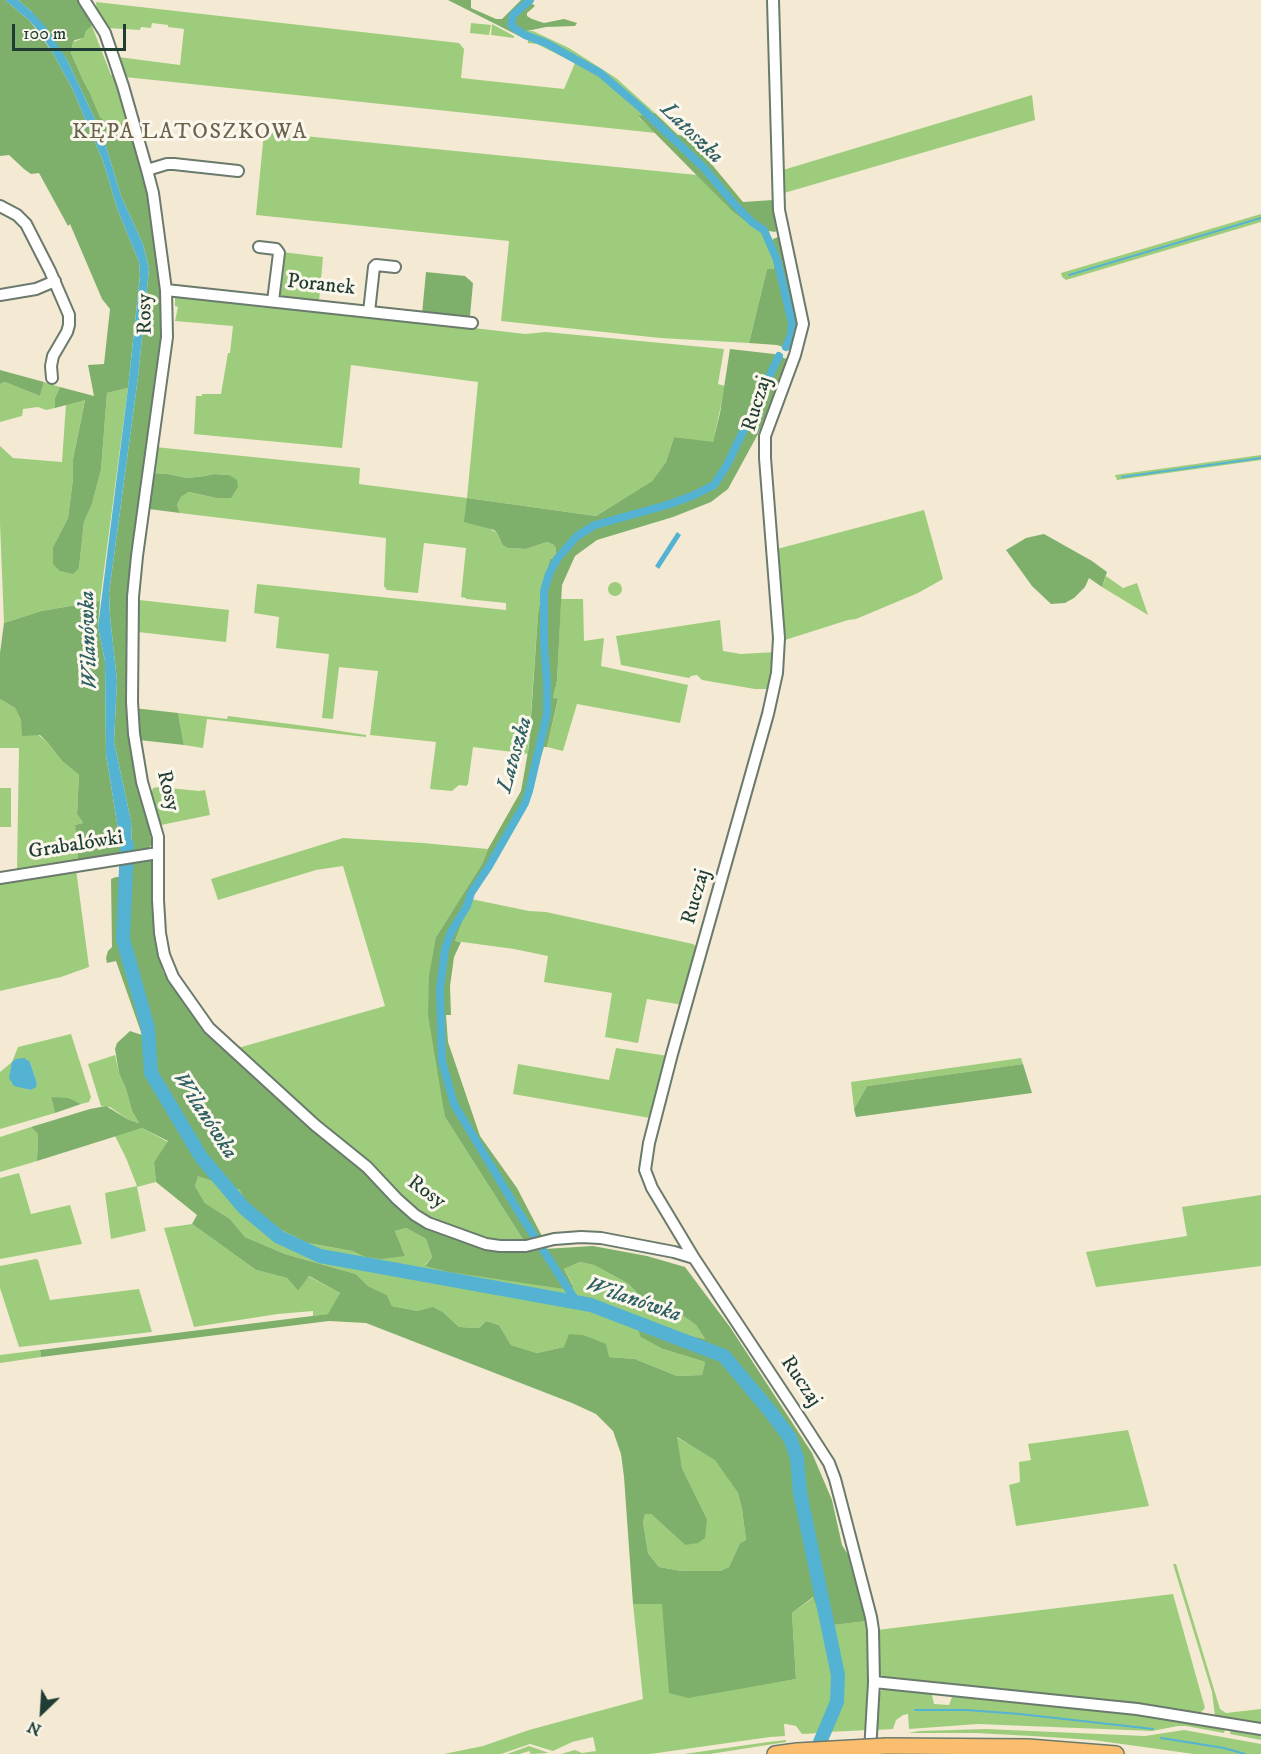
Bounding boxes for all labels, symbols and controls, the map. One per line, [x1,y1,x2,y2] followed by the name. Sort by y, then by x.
[15,12,129,50] scale bar
[23,23,66,45] text: 100 m
[654,98,728,170] water label: Latoszka
[72,120,308,146] district label: KĘPA LATOSZKOWA
[286,270,356,302] street label: Poranek
[133,293,159,335] street label: Rosy
[738,373,778,435] street label: Ruczaj
[75,590,105,690] water label: Wilanówka
[493,714,539,796] water label: Latoszka
[150,768,184,814] street label: Rosy
[27,826,125,866] street label: Grabalówki
[677,866,717,928] street label: Ruczaj
[166,1067,242,1165] water label: Wilanówka
[402,1171,450,1215] street label: Rosy
[582,1272,684,1330] water label: Wilanówka
[774,1352,826,1412] street label: Ruczaj
[12,1682,72,1742] north arrow
[24,1716,45,1740] text: N

